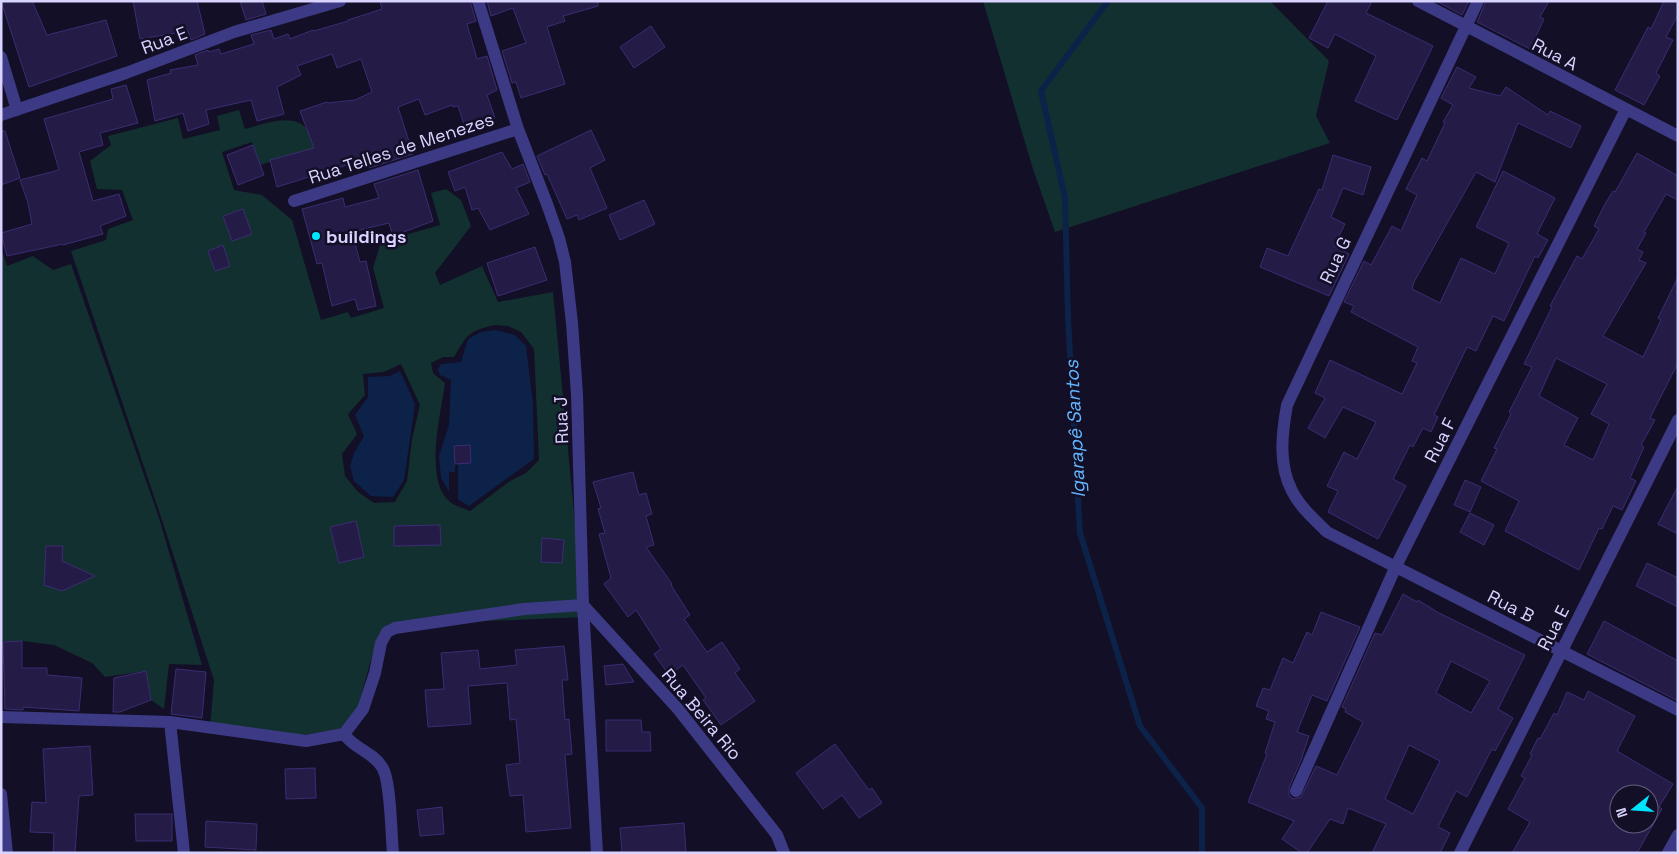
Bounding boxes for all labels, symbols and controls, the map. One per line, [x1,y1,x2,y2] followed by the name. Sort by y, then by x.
[138,21,190,59] street label: Rua E
[1528,33,1582,75] street label: Rua A
[305,107,497,189] street label: Rua Telles de Menezes
[326,225,406,248] place label: buildings
[310,230,322,242] marker: buildings
[1314,233,1356,287] street label: Rua G
[1059,358,1091,499] water label: Igarapê Santos
[549,396,573,444] street label: Rua J
[1419,414,1461,466] street label: Rua F
[1484,585,1538,627] street label: Rua B
[1532,602,1574,654] street label: Rua E
[657,663,747,765] street label: Rua Beira Rio
[1609,784,1659,834] north arrow
[1612,806,1632,820] text: N

